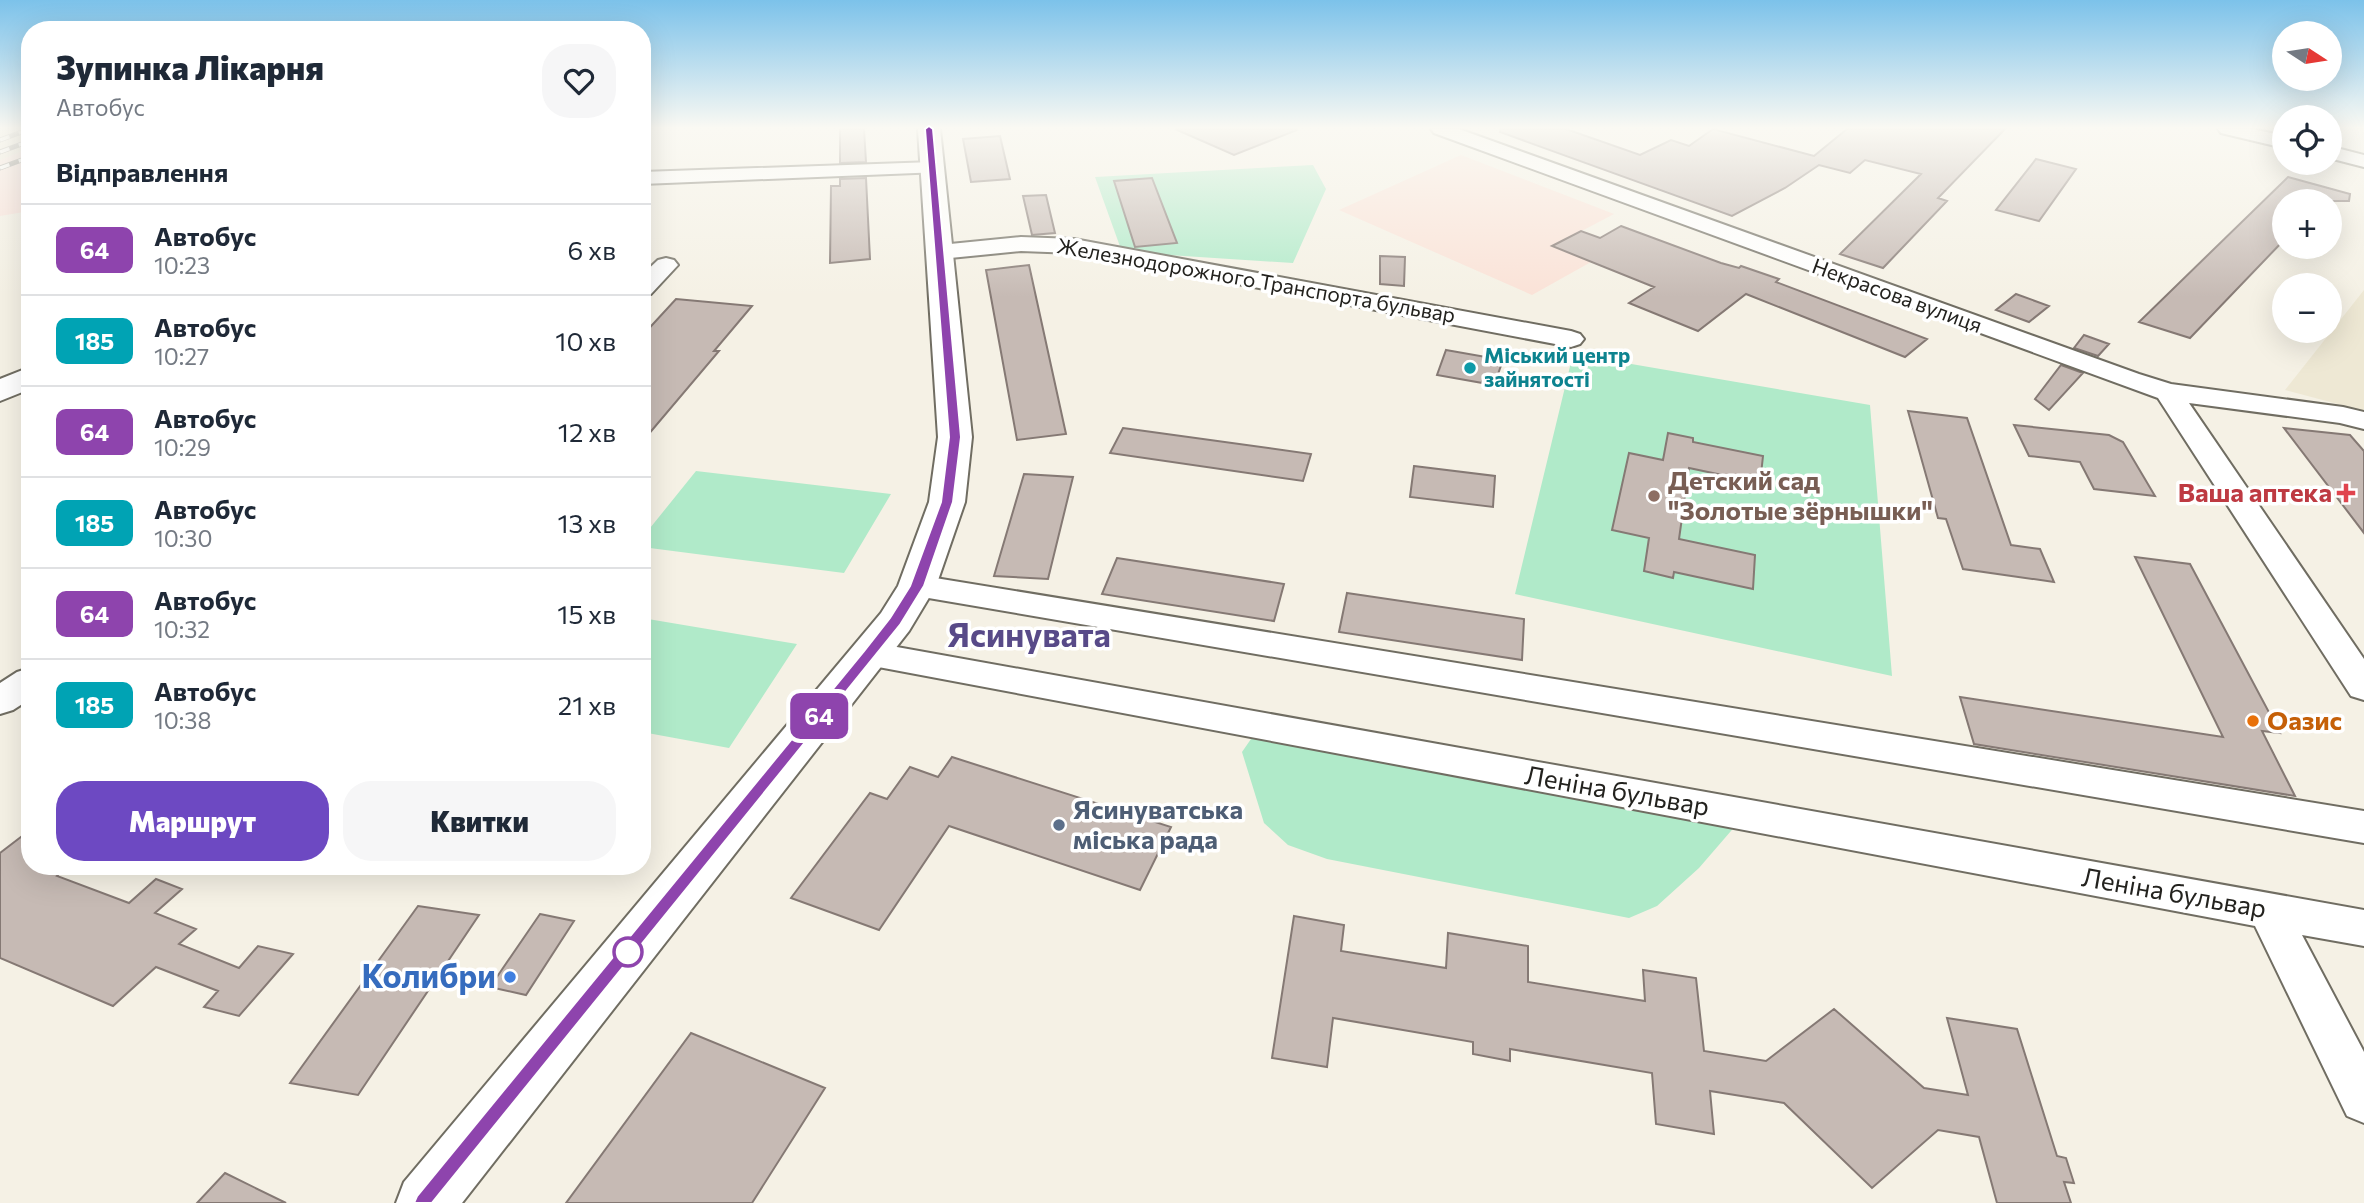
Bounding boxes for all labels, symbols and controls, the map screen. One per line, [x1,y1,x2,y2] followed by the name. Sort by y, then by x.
[2272,21,2342,91] north arrow
[2272,21,2342,343] map controls
[542,44,616,118] button: heart
[56,46,324,87] text: Зупинка Лікарня
[56,93,145,121] text: Автобус
[2272,105,2342,175] button: locate
[56,156,228,187] text: Відправлення
[2272,189,2342,259] button: +
[154,220,256,251] text: Автобус
[1055,232,1457,327] street label: Железнодорожного Транспорта бульвар
[568,234,616,265] text: 6 хв
[80,235,109,264] text: 64
[154,251,210,279] text: 10:23
[1809,252,1986,337] street label: Некрасова вулиця
[2272,273,2342,343] button: −
[154,311,256,342] text: Автобус
[555,325,616,356] text: 10 хв
[75,326,114,355] text: 185
[154,342,209,370] text: 10:27
[1484,342,1630,391] place label: Міський центр зайнятості
[1462,360,1478,376] marker: Міський центр зайнятості
[154,402,256,433] text: Автобус
[558,416,616,447] text: 12 хв
[80,417,109,446] text: 64
[154,433,211,461] text: 10:29
[1668,464,1933,525] place label: Детский сад "Золотые зёрнышки"
[2178,476,2332,507] place label: Ваша аптека
[2338,485,2354,501] marker: Ваша аптека
[1646,488,1662,504] marker: Детский сад "Золотые зёрнышки"
[154,493,256,524] text: Автобус
[557,507,616,538] text: 13 хв
[75,508,114,537] text: 185
[154,524,212,552] text: 10:30
[154,584,256,615] text: Автобус
[557,598,616,629] text: 15 хв
[80,599,109,628] text: 64
[947,613,1111,654] district label: Ясинувата
[154,615,210,643] text: 10:32
[154,675,256,706] text: Автобус
[558,689,616,720] text: 21 хв
[75,690,114,719] text: 185
[788,693,850,739] line badge: 64
[804,701,834,730] text: 64
[2267,704,2342,735] place label: Оазис
[154,706,211,734] text: 10:38
[2245,713,2261,729] marker: Оазис
[1523,758,1712,821] street label: Леніна бульвар
[56,781,329,861] button: Маршрут
[343,781,616,861] button: Квитки
[1073,793,1243,854] place label: Ясинуватська міська рада
[1051,817,1067,833] marker: Ясинуватська міська рада
[2080,860,2269,923] street label: Леніна бульвар
[613,937,643,967] unlabelled marker
[362,955,496,995] place label: Колибри
[502,969,518,985] marker: Колибри

